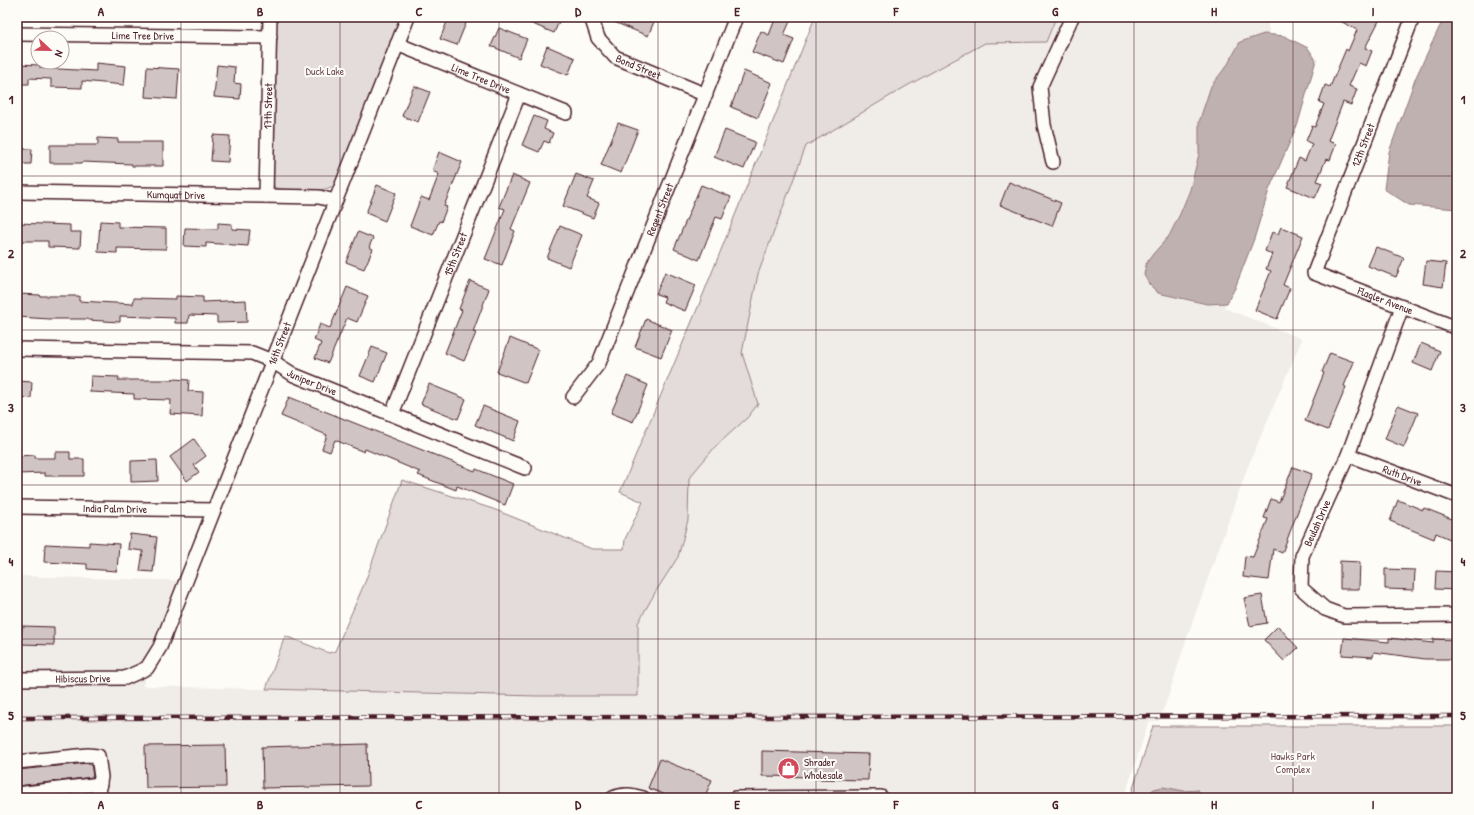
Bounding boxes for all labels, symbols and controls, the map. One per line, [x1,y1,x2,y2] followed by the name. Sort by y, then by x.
[98,2,105,20] text: A
[257,2,264,20] text: B
[415,2,423,20] text: C
[575,2,582,20] text: D
[734,2,740,20] text: E
[893,2,900,20] text: F
[1052,2,1059,20] text: G
[1211,2,1217,20] text: H
[1371,2,1375,20] text: I
[112,28,175,43] street label: Lime Tree Drive
[30,30,70,70] north arrow
[52,48,67,59] text: N
[614,51,663,82] street label: Bond Street
[450,60,513,97] street label: Lime Tree Drive
[306,64,345,78] park label: Duck Lake
[260,83,276,129] street label: 17th Street
[9,90,14,108] text: 1
[1461,90,1466,108] text: 1
[1348,121,1378,169] street label: 12th Street
[643,181,677,238] street label: Regent Street
[147,187,206,202] street label: Kumquat Drive
[441,230,470,278] street label: 15th Street
[8,244,15,262] text: 2
[1460,244,1467,262] text: 2
[1355,283,1416,318] street label: Flagler Avenue
[265,320,294,367] street label: 16th Street
[284,365,340,399] street label: Juniper Drive
[8,398,14,416] text: 3
[1460,398,1466,416] text: 3
[1381,462,1425,489] street label: Ruth Drive
[1301,497,1334,548] street label: Beulah Drive
[83,501,148,516] street label: India Palm Drive
[9,552,14,570] text: 4
[1461,552,1466,570] text: 4
[55,671,111,686] street label: Hibiscus Drive
[8,706,14,724] text: 5
[1460,706,1466,724] text: 5
[1271,749,1316,776] park label: Hawks Park Complex
[775,755,801,781] shop icon: Shrader Wholesale
[804,755,844,782] place label: Shrader Wholesale
[98,795,105,813] text: A
[257,795,264,813] text: B
[415,795,423,813] text: C
[575,795,582,813] text: D
[734,795,740,813] text: E
[893,795,900,813] text: F
[1052,795,1059,813] text: G
[1211,795,1217,813] text: H
[1371,795,1375,813] text: I

